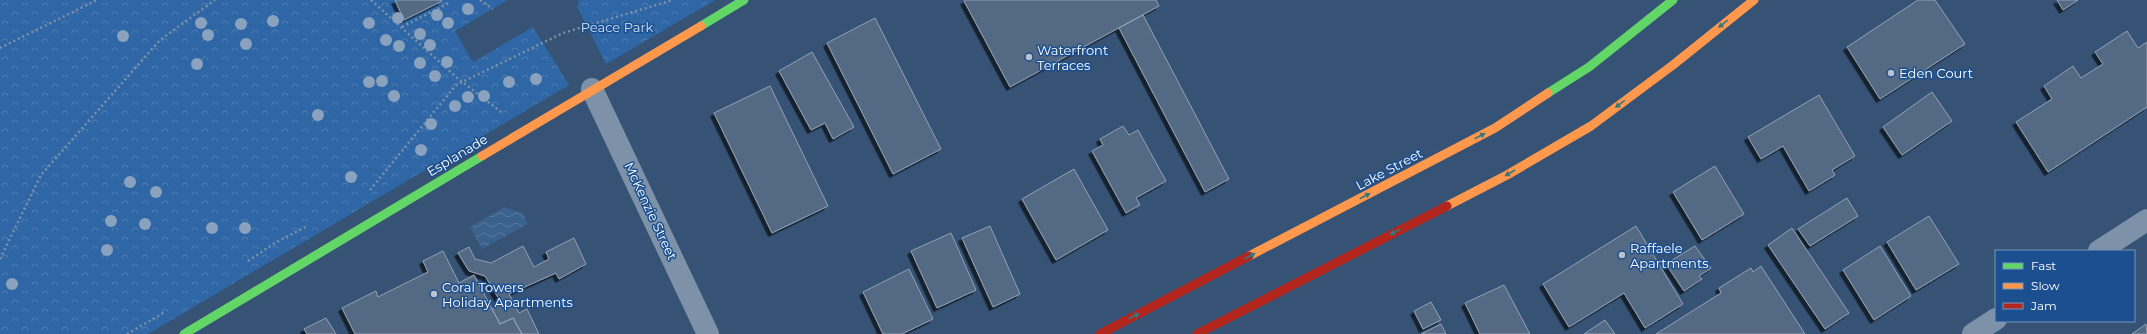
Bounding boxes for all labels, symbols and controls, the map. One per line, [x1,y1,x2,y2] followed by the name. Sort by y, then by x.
[581,19,654,35] park label: Peace Park
[1718,20,1729,29] one-way arrow
[1037,42,1108,73] place label: Waterfront Terraces
[1024,52,1034,62] marker: Waterfront Terraces
[1899,65,1973,81] place label: Eden Court
[1886,68,1896,78] marker: Eden Court
[1615,100,1626,108] one-way arrow
[424,131,490,179] street label: Esplanade
[1474,132,1486,139] one-way arrow
[1353,145,1425,193] street label: Lake Street
[621,160,681,262] street label: McKenzie Street
[1504,169,1516,176] one-way arrow
[1359,193,1371,199] one-way arrow
[1389,229,1400,236] one-way arrow
[1630,240,1709,271] place label: Raffaele Apartments
[1617,250,1627,260] marker: Raffaele Apartments
[1995,250,2135,322] legend
[1244,253,1256,259] one-way arrow
[2031,258,2056,273] text: Fast
[2031,278,2060,293] text: Slow
[442,279,573,310] place label: Coral Towers Holiday Apartments
[429,289,439,299] marker: Coral Towers Holiday Apartments
[2030,298,2057,313] text: Jam
[1129,313,1140,319] one-way arrow

